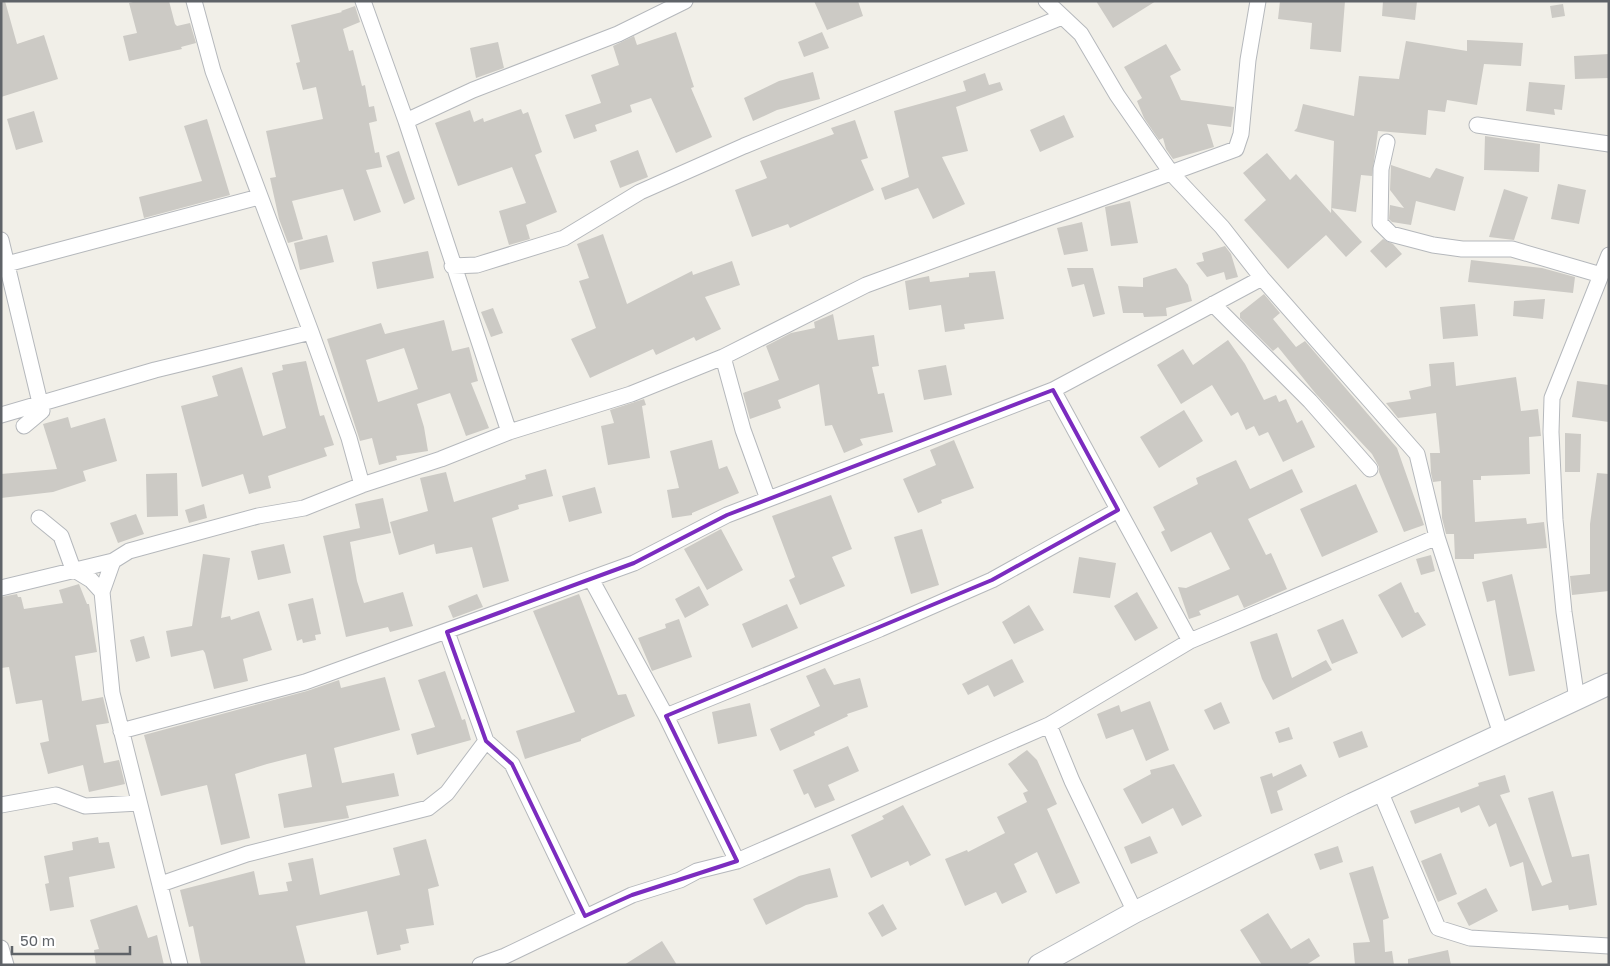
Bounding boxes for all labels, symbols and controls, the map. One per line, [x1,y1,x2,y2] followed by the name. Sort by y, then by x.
[12,924,130,956] scale bar
[20,931,55,949] text: 50 m

